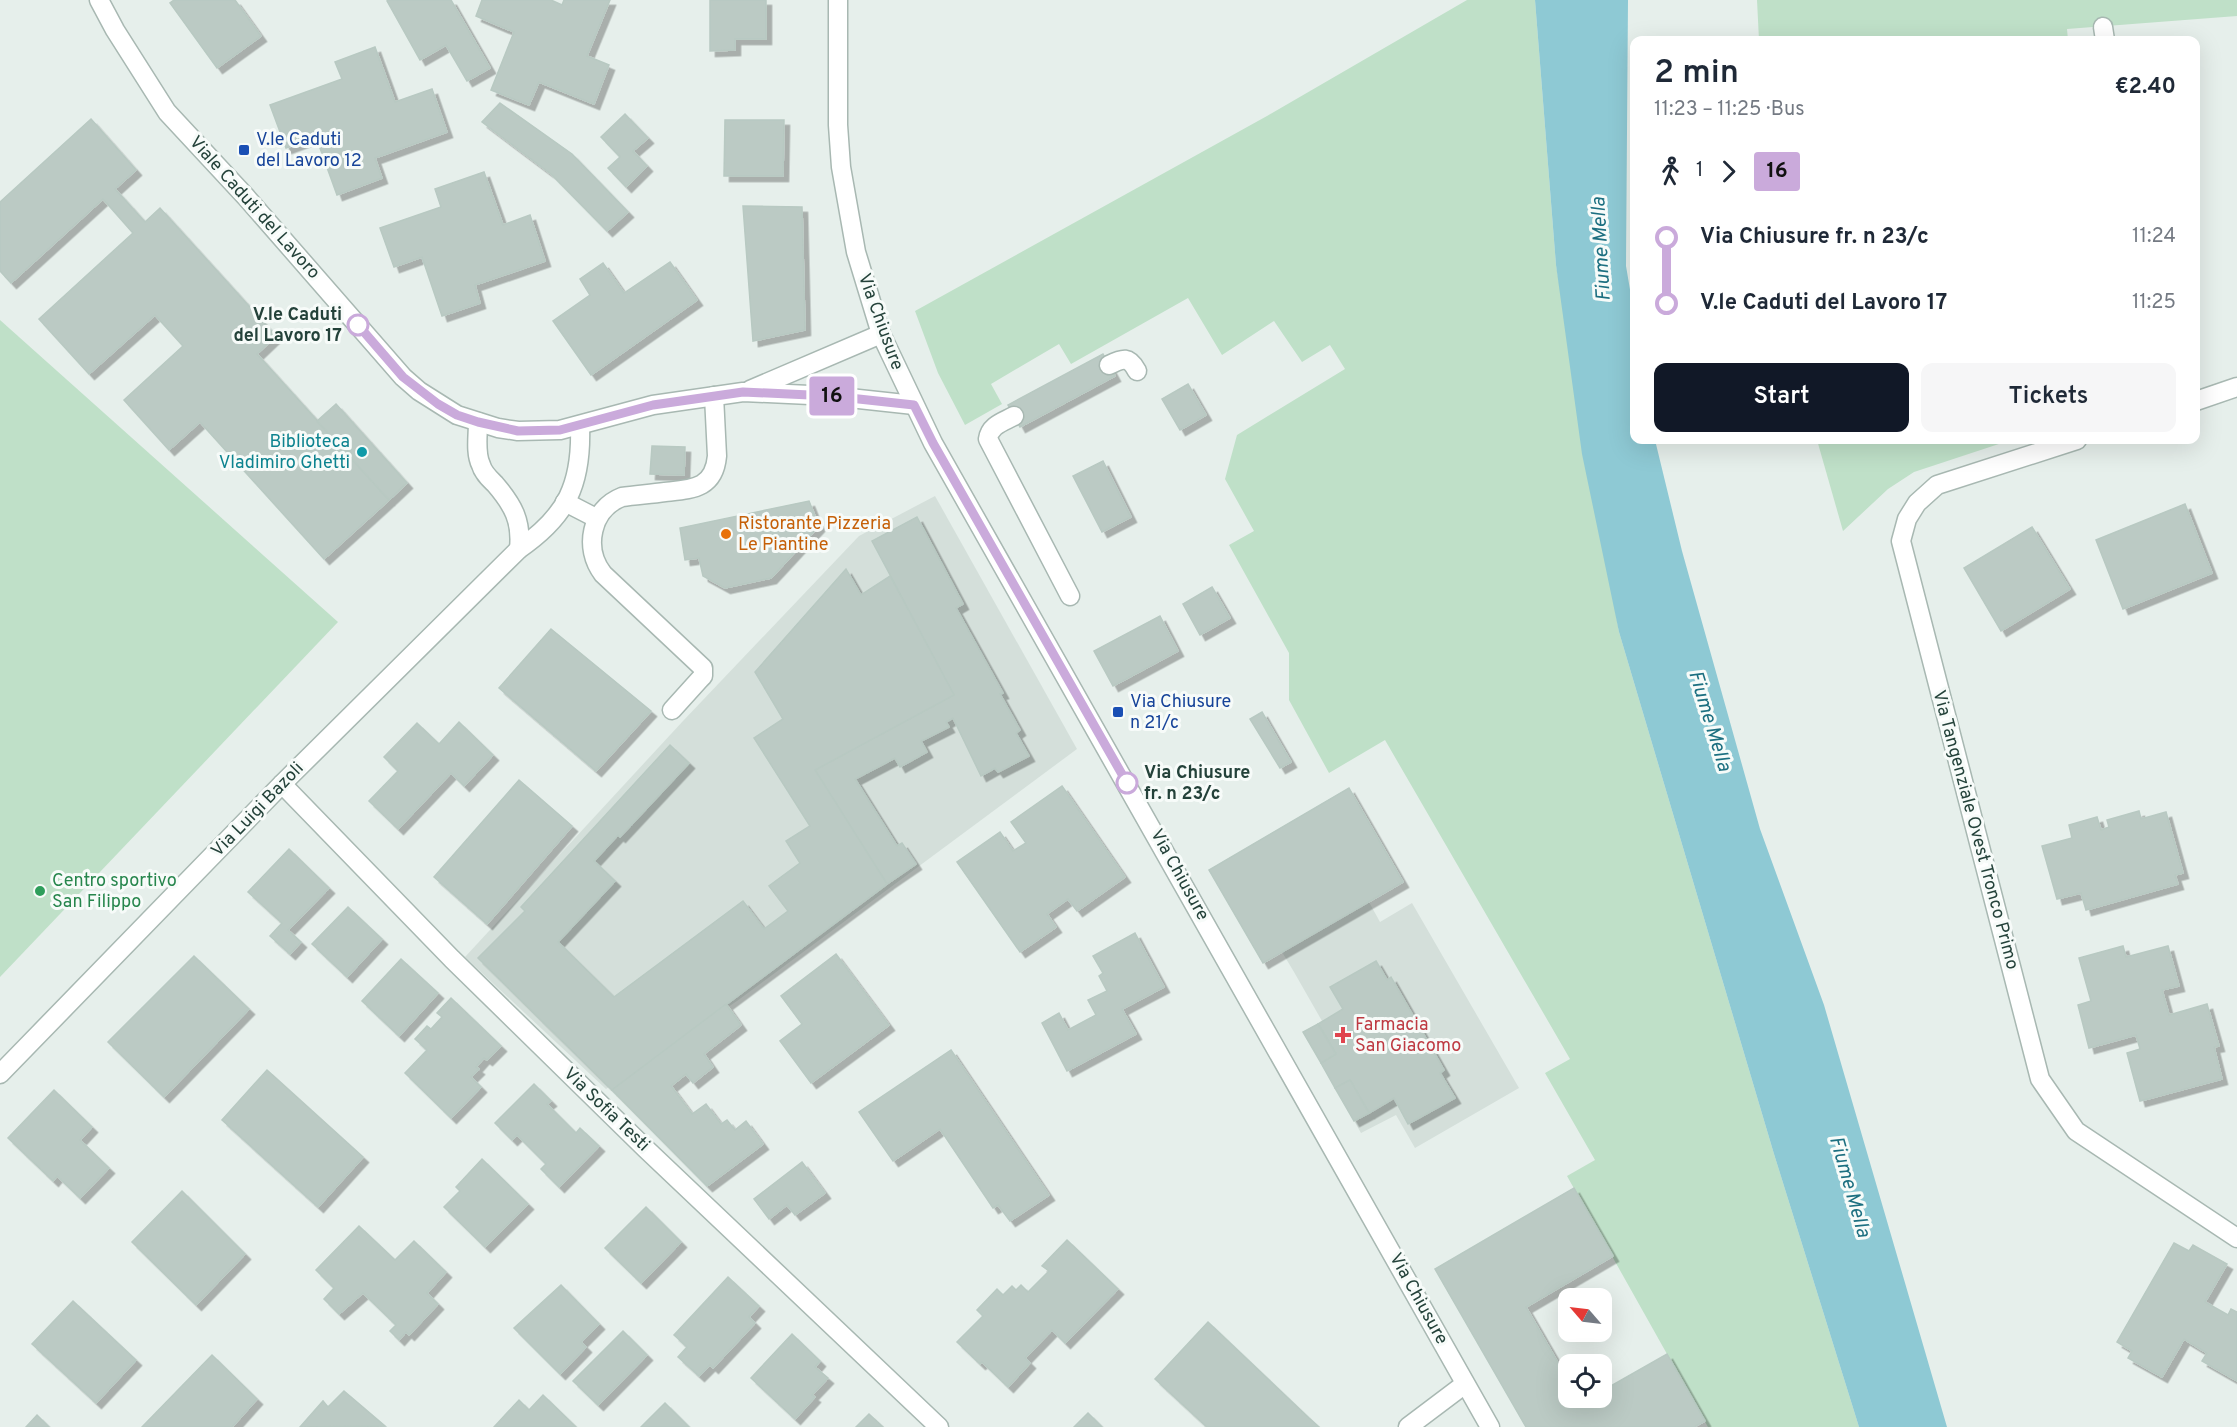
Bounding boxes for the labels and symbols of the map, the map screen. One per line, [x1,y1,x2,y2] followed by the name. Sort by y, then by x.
[256,129,362,173] place label: V.le Caduti del Lavoro 12
[183,131,325,285] street label: Viale Caduti del Lavoro
[237,143,251,157] marker: V.le Caduti del Lavoro 12
[1586,196,1618,302] water label: Fiume Mella
[852,270,908,374] street label: Via Chiusure
[233,304,342,348] place label: V.le Caduti del Lavoro 17
[347,314,369,336] marker: V.le Caduti del Lavoro 17
[805,376,859,416] line badge: 16
[219,431,350,475] place label: Biblioteca Vladimiro Ghetti
[355,445,369,459] marker: Biblioteca Vladimiro Ghetti
[738,513,891,557] place label: Ristorante Pizzeria Le Piantine
[719,527,733,541] marker: Ristorante Pizzeria Le Piantine
[1681,667,1737,775] water label: Fiume Mella
[1927,688,2023,972] street label: Via Tangenziale Ovest Tronco Primo
[1130,691,1231,735] place label: Via Chiusure n 21/c
[1111,705,1125,719] marker: Via Chiusure n 21/c
[207,758,309,862] street label: Via Luigi Bazoli
[1144,762,1250,806] place label: Via Chiusure fr. n 23/c
[1116,772,1138,794] marker: Via Chiusure fr. n 23/c
[1144,825,1214,925] street label: Via Chiusure
[52,870,177,914] place label: Centro sportivo San Filippo
[33,884,47,898] marker: Centro sportivo San Filippo
[1355,1014,1461,1058] place label: Farmacia San Giacomo
[1336,1028,1350,1042] marker: Farmacia San Giacomo
[558,1063,654,1157] street label: Via Sofia Testi
[1822,1133,1876,1241] water label: Fiume Mella
[1383,1249,1453,1349] street label: Via Chiusure
[1558,1288,1612,1342] north arrow

